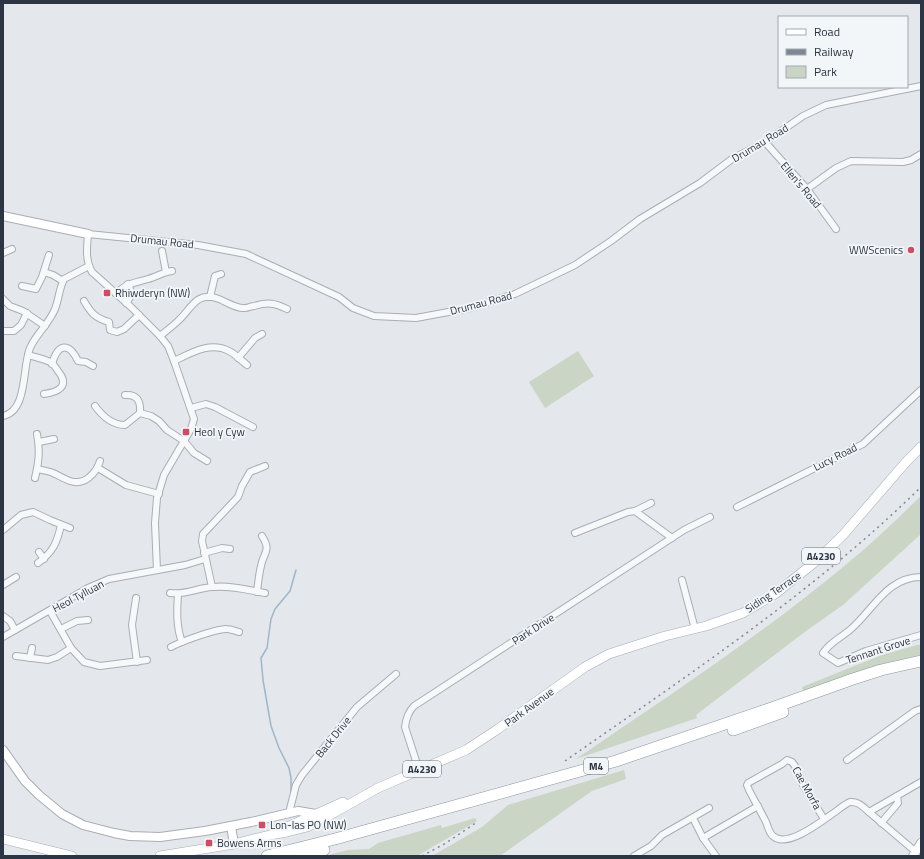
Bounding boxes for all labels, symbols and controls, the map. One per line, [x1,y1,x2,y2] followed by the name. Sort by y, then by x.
[778,16,908,88] legend
[814,22,840,41] text: Road
[814,42,854,61] text: Railway
[814,62,837,81] text: Park
[729,120,791,166] street label: Drumau Road
[777,158,825,212] street label: Ellen's Road
[130,230,195,252] street label: Drumau Road
[849,242,903,258] place label: WWScenics
[906,245,916,255] marker: WWScenics
[115,285,190,301] place label: Rhiwderyn (NW)
[448,287,514,319] street label: Drumau Road
[102,288,112,298] marker: Rhiwderyn (NW)
[194,424,246,440] place label: Heol y Cyw
[181,427,191,437] marker: Heol y Cyw
[810,439,860,475] street label: Lucy Road
[802,548,840,564] road number: A4230
[742,567,805,617] street label: Siding Terrace
[49,576,107,616] street label: Heol Tylluan
[509,609,558,649] street label: Park Drive
[844,632,913,668] street label: Tennant Grove
[501,683,557,730] street label: Park Avenue
[311,713,355,761] street label: Back Drive
[584,758,608,774] road number: M4
[403,761,441,777] road number: A4230
[789,763,826,813] street label: Cae Morfa
[270,817,347,833] place label: Lon-las PO (NW)
[257,820,267,830] marker: Lon-las PO (NW)
[217,835,282,851] place label: Bowens Arms
[204,838,214,848] marker: Bowens Arms

